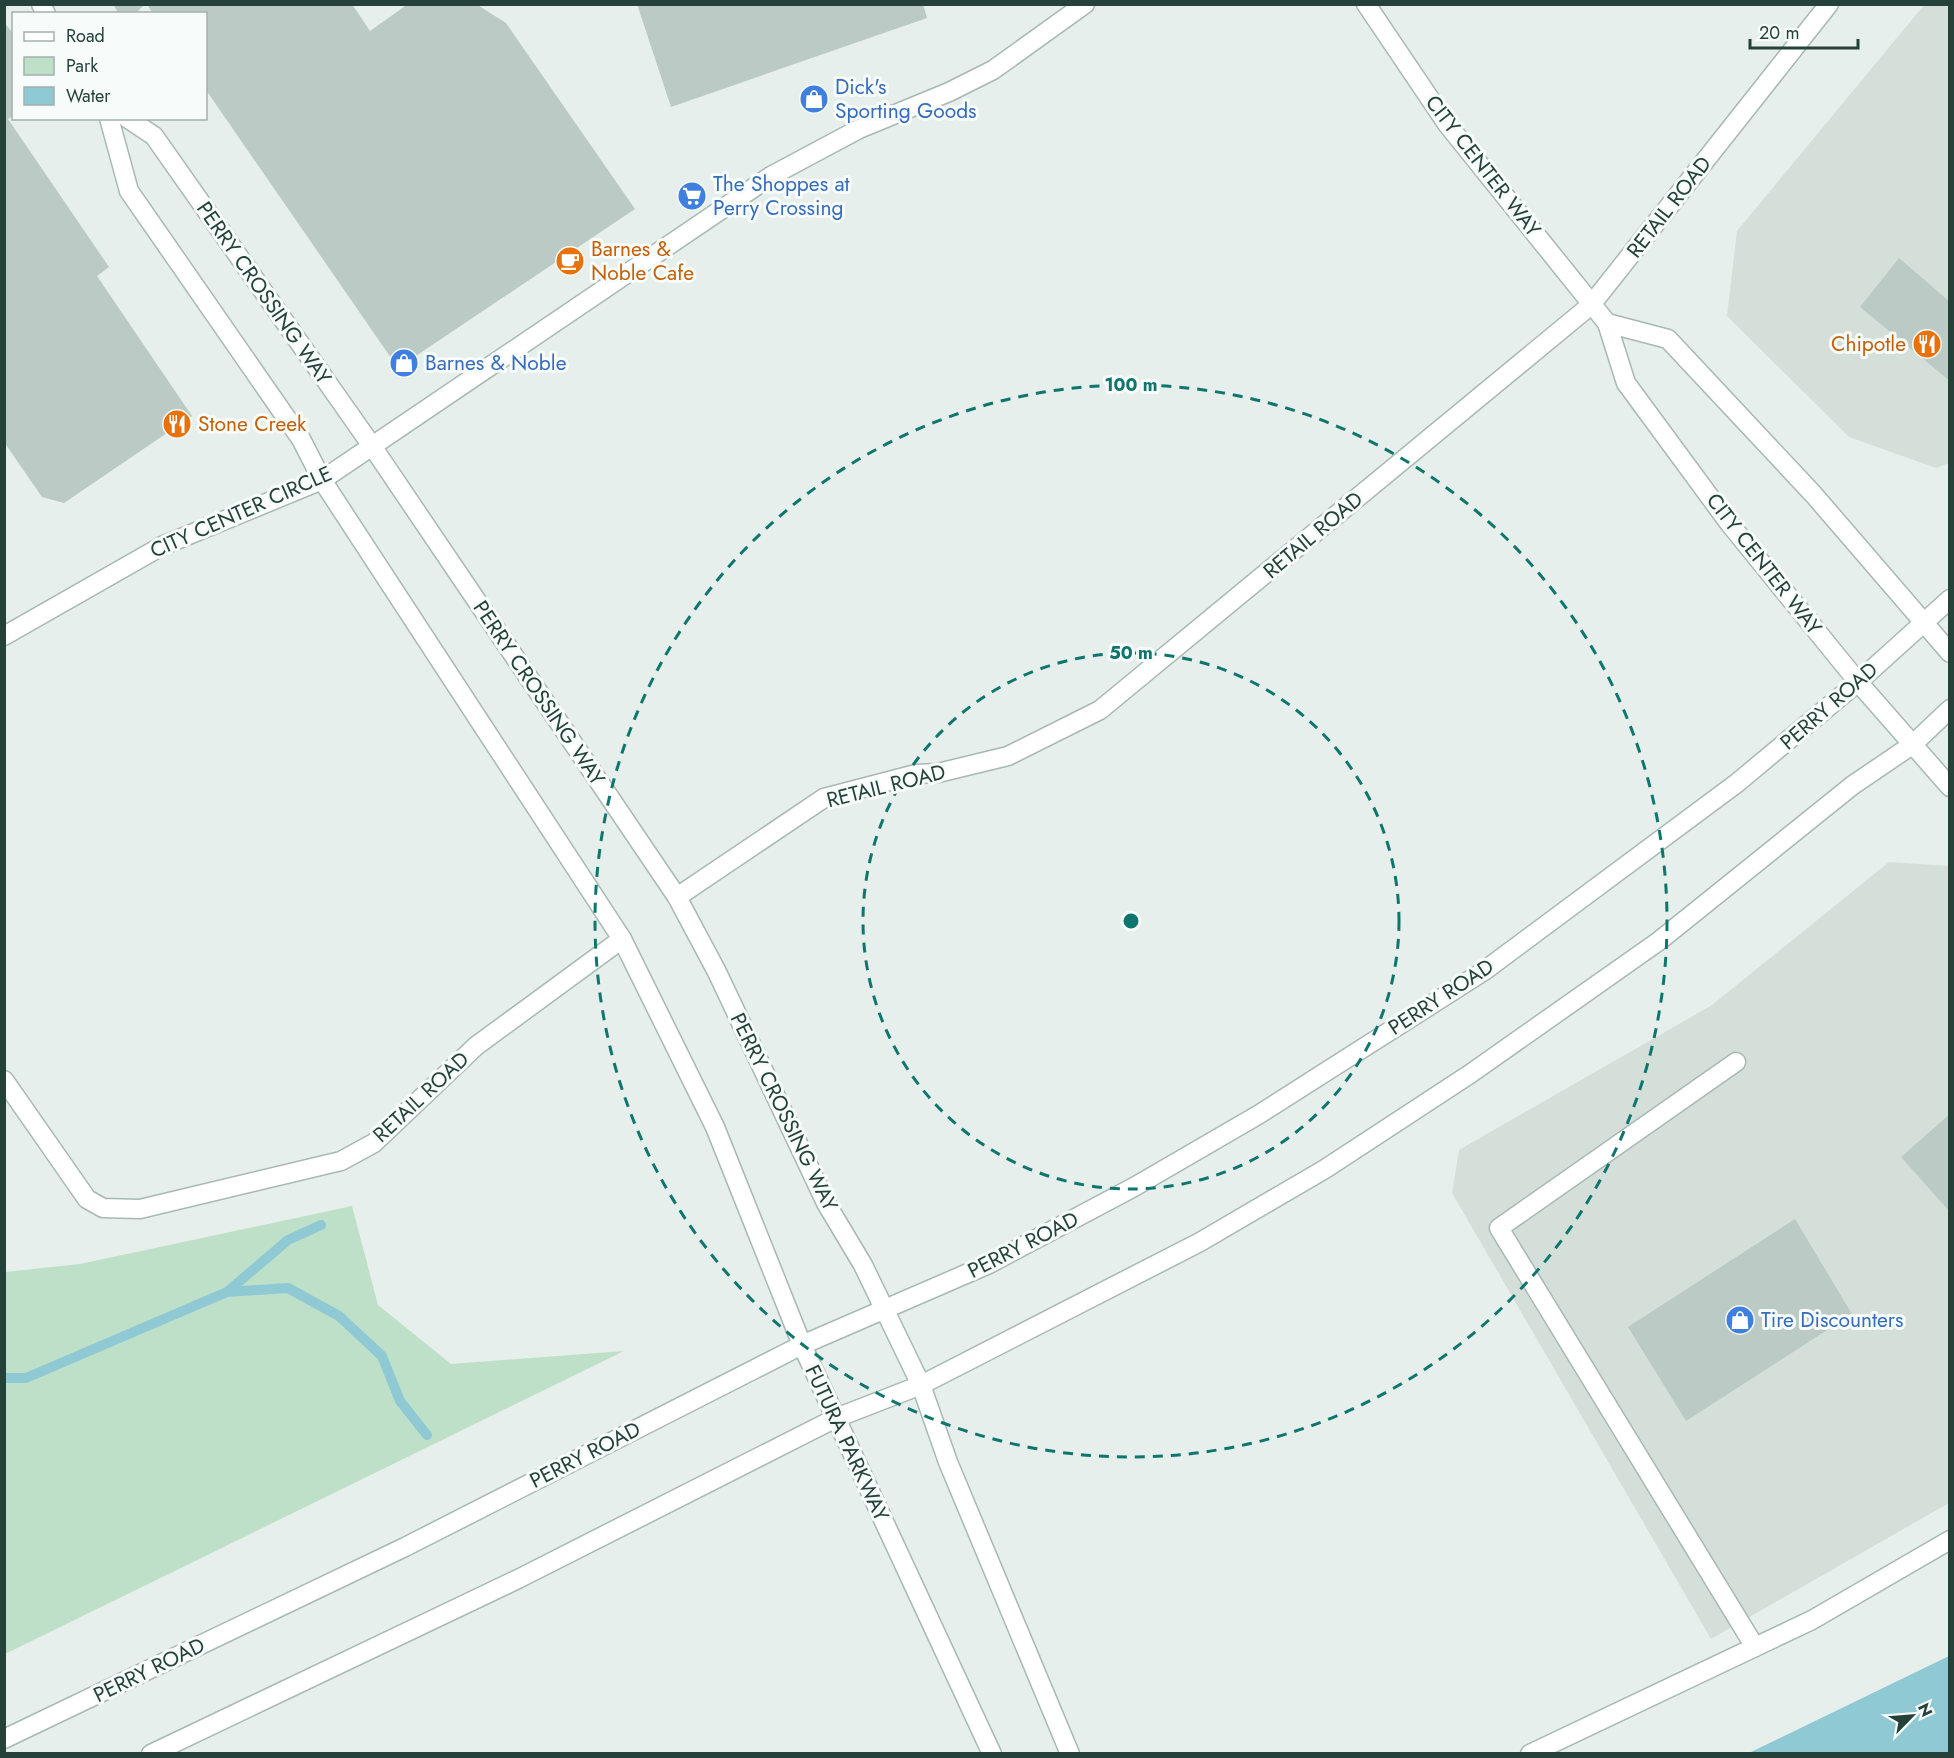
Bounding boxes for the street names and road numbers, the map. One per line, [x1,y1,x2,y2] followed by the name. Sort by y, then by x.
[1418,89,1548,243] street label: CITY CENTER WAY
[1620,150,1718,264] street label: RETAIL ROAD
[189,195,339,391] street label: PERRY CROSSING WAY
[145,458,337,566] street label: CITY CENTER CIRCLE
[1257,484,1369,586] street label: RETAIL ROAD
[1699,487,1829,641] street label: CITY CENTER WAY
[466,595,612,792] street label: PERRY CROSSING WAY
[1774,655,1884,757] street label: PERRY ROAD
[823,757,949,815] street label: RETAIL ROAD
[1382,952,1500,1042] street label: PERRY ROAD
[723,1008,845,1216] street label: PERRY CROSSING WAY
[366,1045,476,1149] street label: RETAIL ROAD
[962,1204,1084,1286] street label: PERRY ROAD
[798,1360,896,1526] street label: FUTURA PARKWAY
[524,1414,646,1496] street label: PERRY ROAD
[88,1630,210,1710] street label: PERRY ROAD

